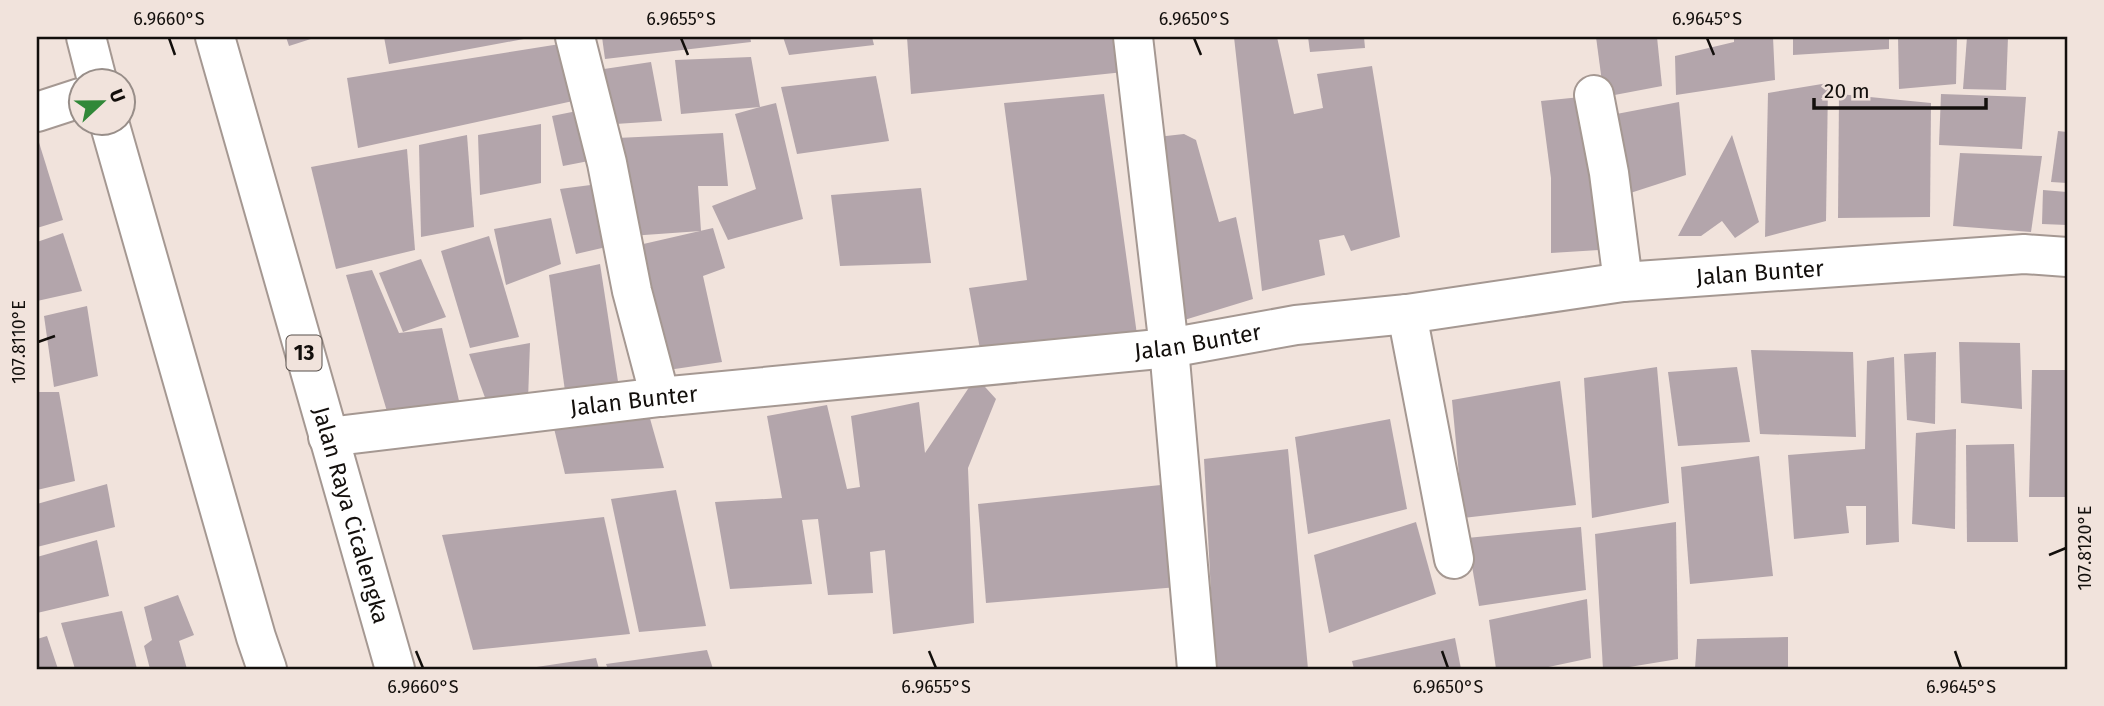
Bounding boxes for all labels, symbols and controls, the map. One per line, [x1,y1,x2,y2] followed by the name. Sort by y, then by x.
[133,8,205,30] text: 6.9660°S
[646,8,716,30] text: 6.9655°S
[1159,8,1230,30] text: 6.9650°S
[1672,8,1742,30] text: 6.9645°S
[66,66,136,136] north arrow
[1814,66,1985,110] scale bar
[1824,78,1870,104] text: 20 m
[104,86,130,106] text: U
[1695,254,1825,291] street label: Jalan Bunter
[8,300,30,384] text: 107.8110°E
[1133,318,1264,365] street label: Jalan Bunter
[286,336,322,370] road number: 13
[568,379,699,422] street label: Jalan Bunter
[307,403,395,627] street label: Jalan Raya Cicalengka
[2074,506,2096,590] text: 107.8120°E
[387,676,459,698] text: 6.9660°S
[901,676,971,698] text: 6.9655°S
[1413,676,1484,698] text: 6.9650°S
[1926,676,1996,698] text: 6.9645°S

